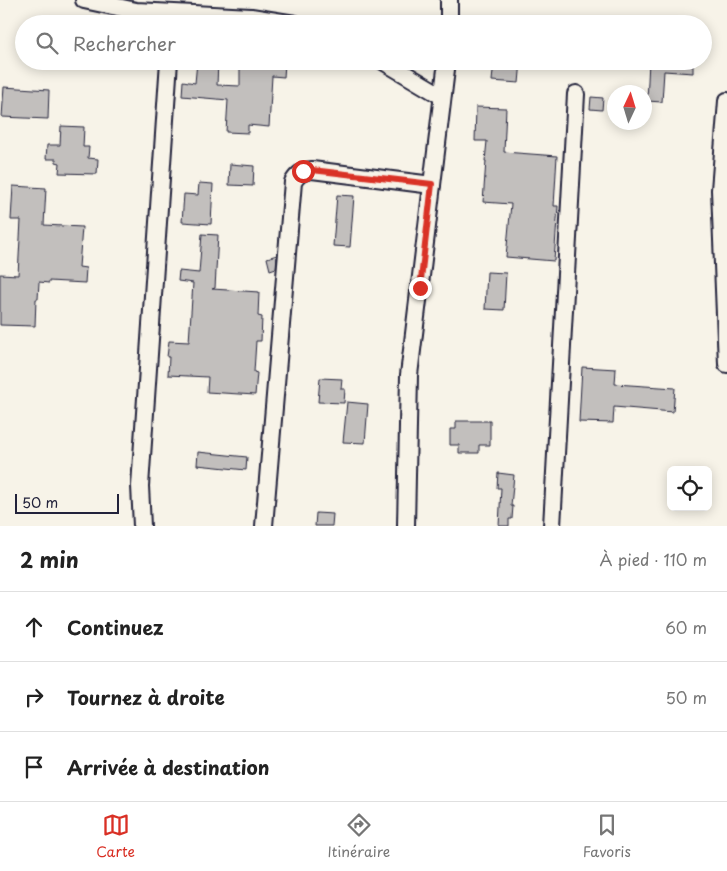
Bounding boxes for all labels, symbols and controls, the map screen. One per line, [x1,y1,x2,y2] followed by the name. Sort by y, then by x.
[15,15,712,70] search box
[33,29,61,57] icon: search
[73,29,176,57] text: Rechercher
[607,85,652,130] north arrow
[292,160,315,183] route start
[409,277,432,300] route end
[667,466,712,511] map controls
[667,466,712,511] button: locate
[15,491,119,514] scale bar
[22,492,58,513] text: 50 m
[20,543,79,575] text: 2 min
[599,547,707,571] text: À pied · 110 m
[20,613,48,641] icon: ahead
[67,613,164,641] text: Continuez
[665,615,707,639] text: 60 m
[20,683,48,711] icon: right
[67,683,225,711] text: Tournez à droite
[666,685,707,709] text: 50 m
[20,753,48,781] icon: arrive
[67,753,270,781] text: Arrivée à destination
[96,811,135,862] tab: Carte
[327,811,390,862] tab: Itinéraire
[583,811,631,862] tab: Favoris

